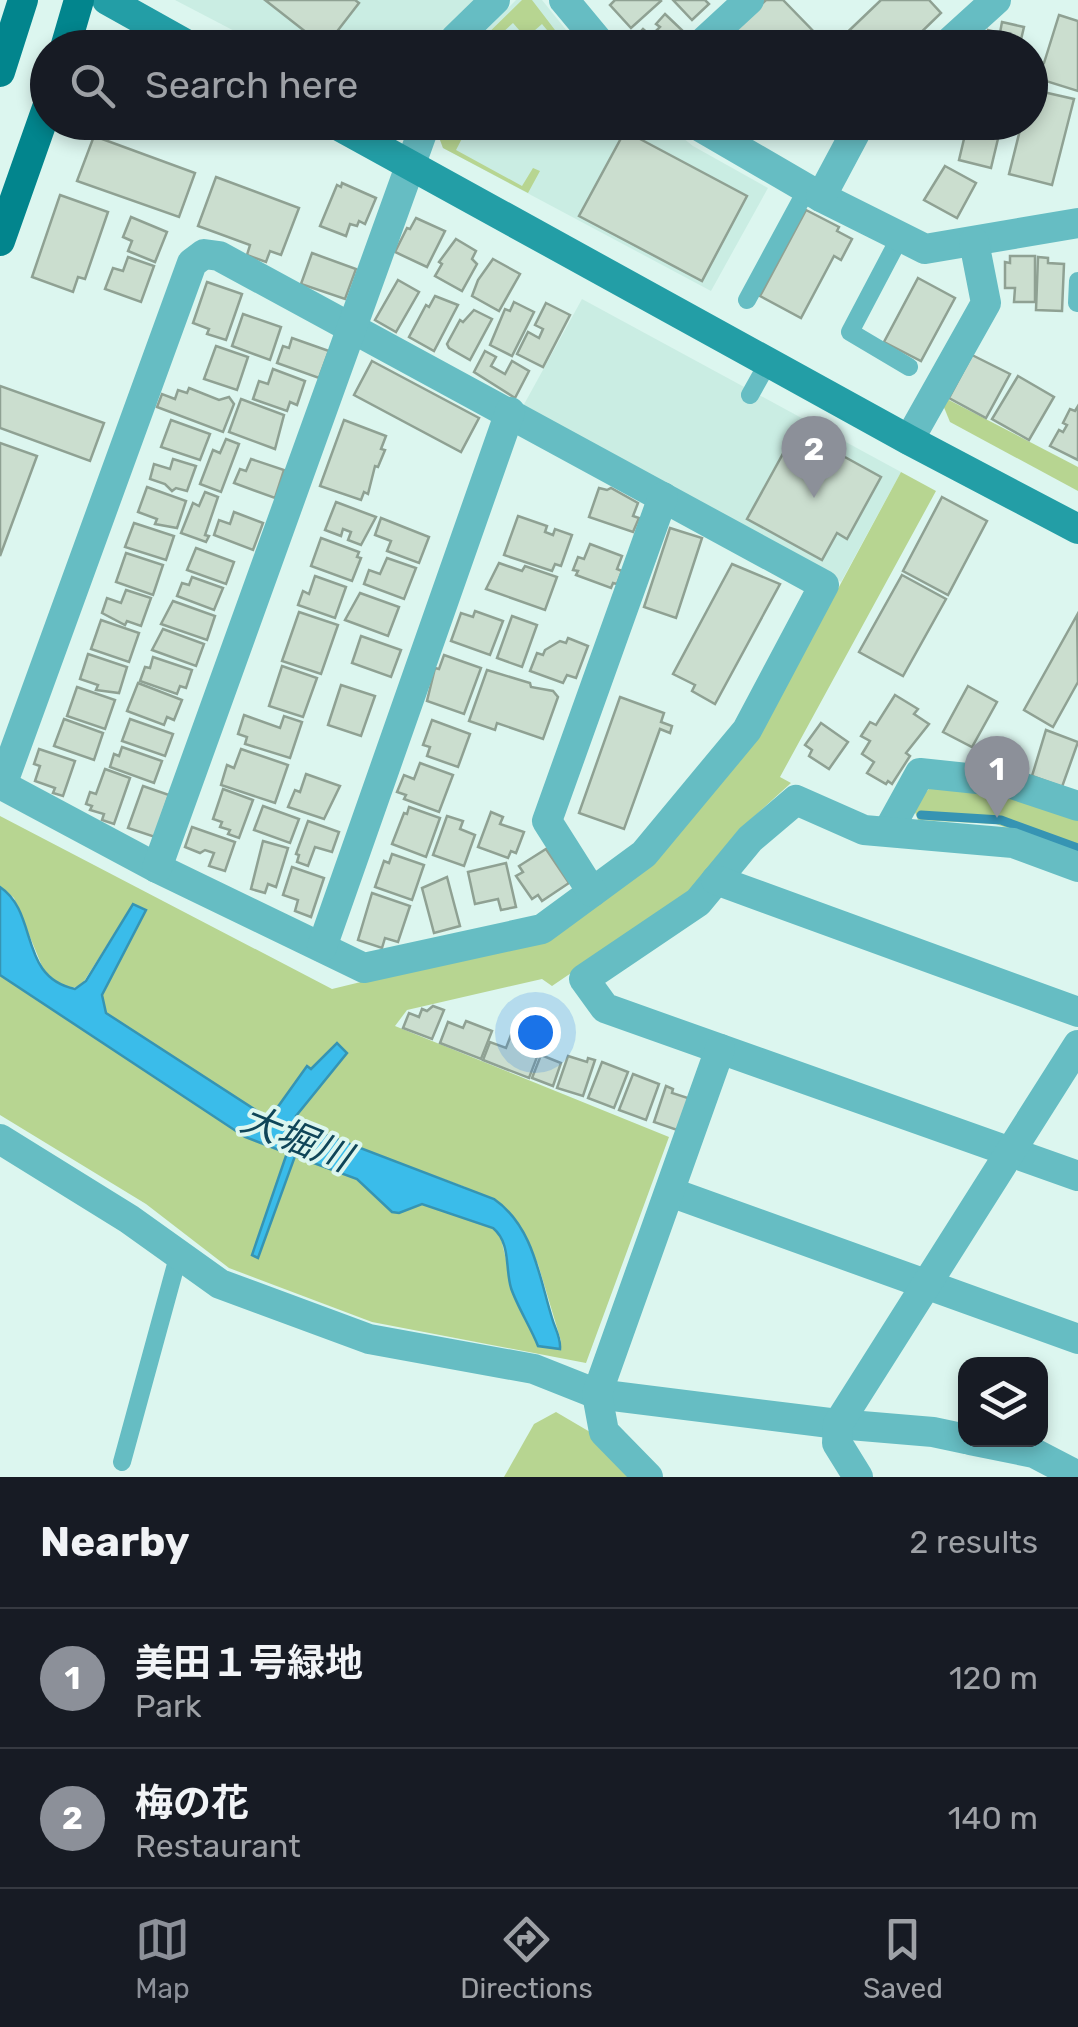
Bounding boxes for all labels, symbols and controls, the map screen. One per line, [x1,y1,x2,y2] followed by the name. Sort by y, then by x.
[30,30,1048,140] search box
[65,58,120,113] icon: search
[145,62,358,108] text: Search here
[782,416,846,498] pin: 2
[964,736,1030,818] pin: 1
[510,1007,561,1058] your location
[235,1095,361,1182] water label: 大堀川
[958,1357,1048,1447] map controls
[958,1357,1048,1447] button: layers
[40,1517,190,1567] text: Nearby
[909,1523,1038,1561] text: 2 results
[135,1640,363,1686] text: 美田１号緑地
[65,1659,80,1697] text: 1
[949,1659,1038,1697] text: 120 m
[135,1687,202,1725] text: Park
[135,1780,249,1826] text: 梅の花
[62,1799,83,1837] text: 2
[948,1799,1038,1837] text: 140 m
[135,1827,301,1865] text: Restaurant
[135,1912,190,2005] tab: Map
[460,1912,593,2005] tab: Directions
[863,1912,943,2005] tab: Saved

